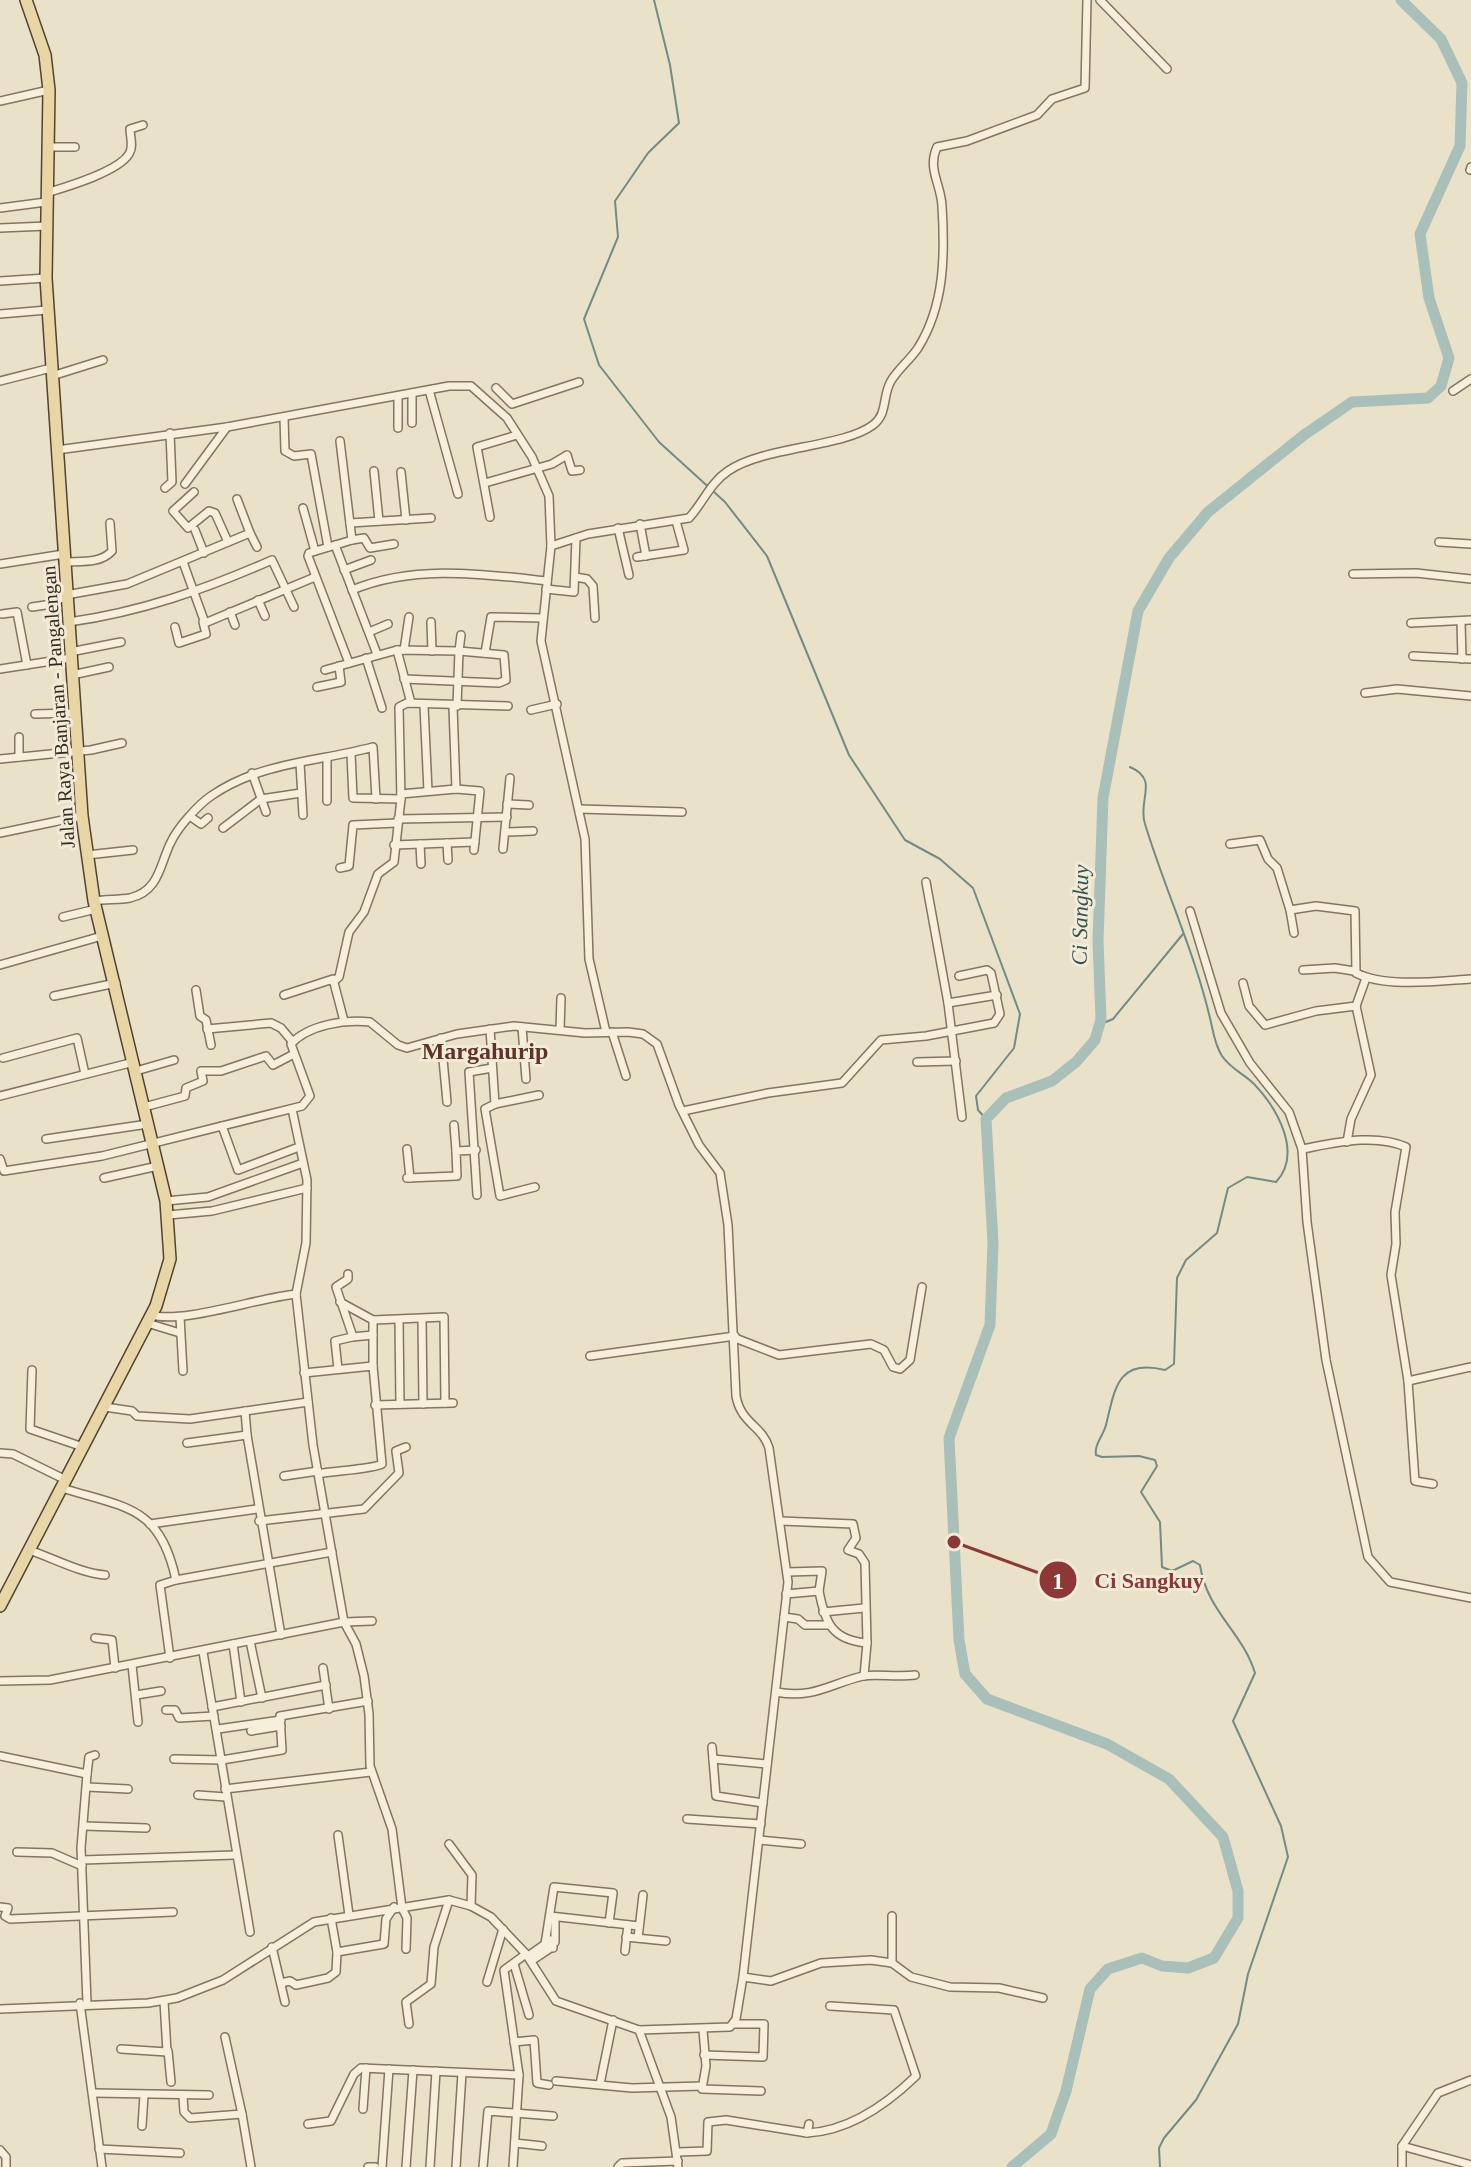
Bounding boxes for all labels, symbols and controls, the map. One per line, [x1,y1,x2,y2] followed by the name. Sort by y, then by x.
[37,565,80,849] street label: Jalan Raya Banjaran - Pangalengan
[1067,864,1093,966] water label: Ci Sangkuy
[422,1038,548,1064] district label: Margahurip
[1038,1557,1220,1603] callout: Ci Sangkuy
[1052,1568,1064,1594] text: 1
[1094,1568,1204,1593] text: Ci Sangkuy

